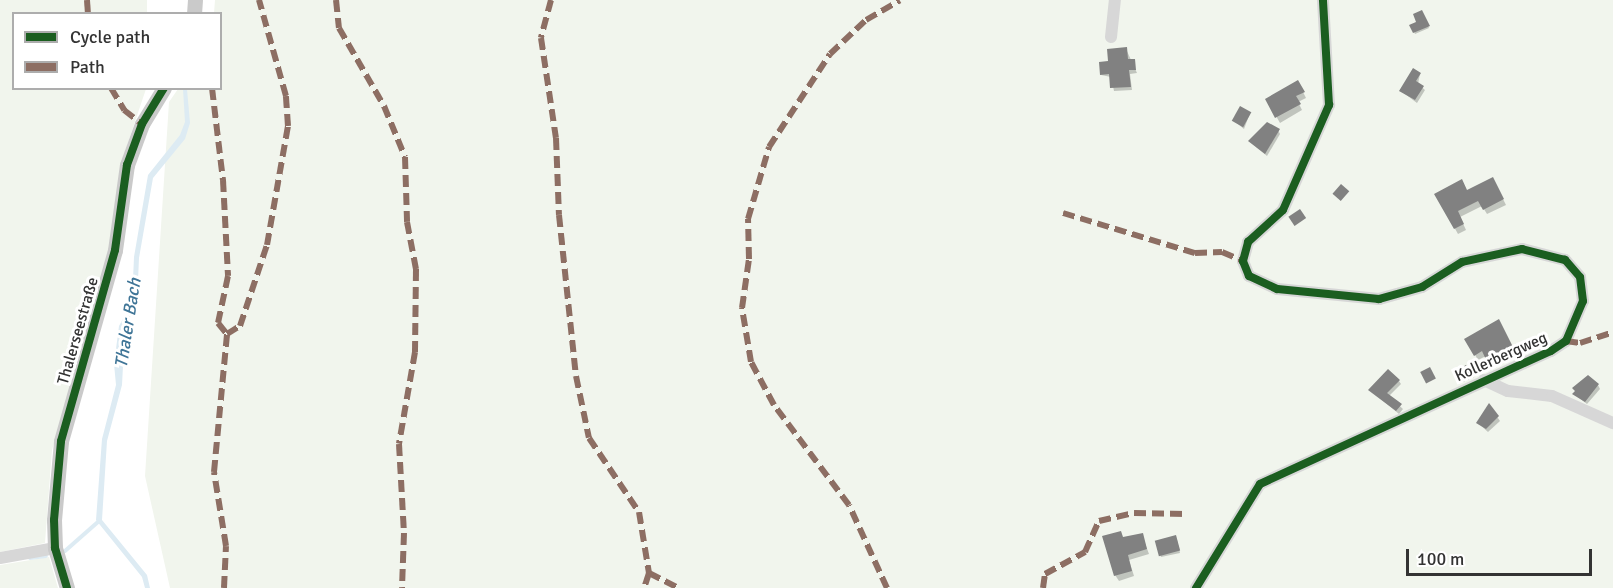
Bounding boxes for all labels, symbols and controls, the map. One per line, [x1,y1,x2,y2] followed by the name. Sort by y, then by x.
[12,12,222,90] legend
[70,26,150,48] text: Cycle path
[70,56,105,78] text: Path
[54,275,102,387] street label: Thalerseestraße
[110,277,146,369] water label: Thaler Bach
[1452,328,1550,386] street label: Kollerbergweg
[1409,537,1595,575] scale bar
[1417,548,1464,570] text: 100 m

